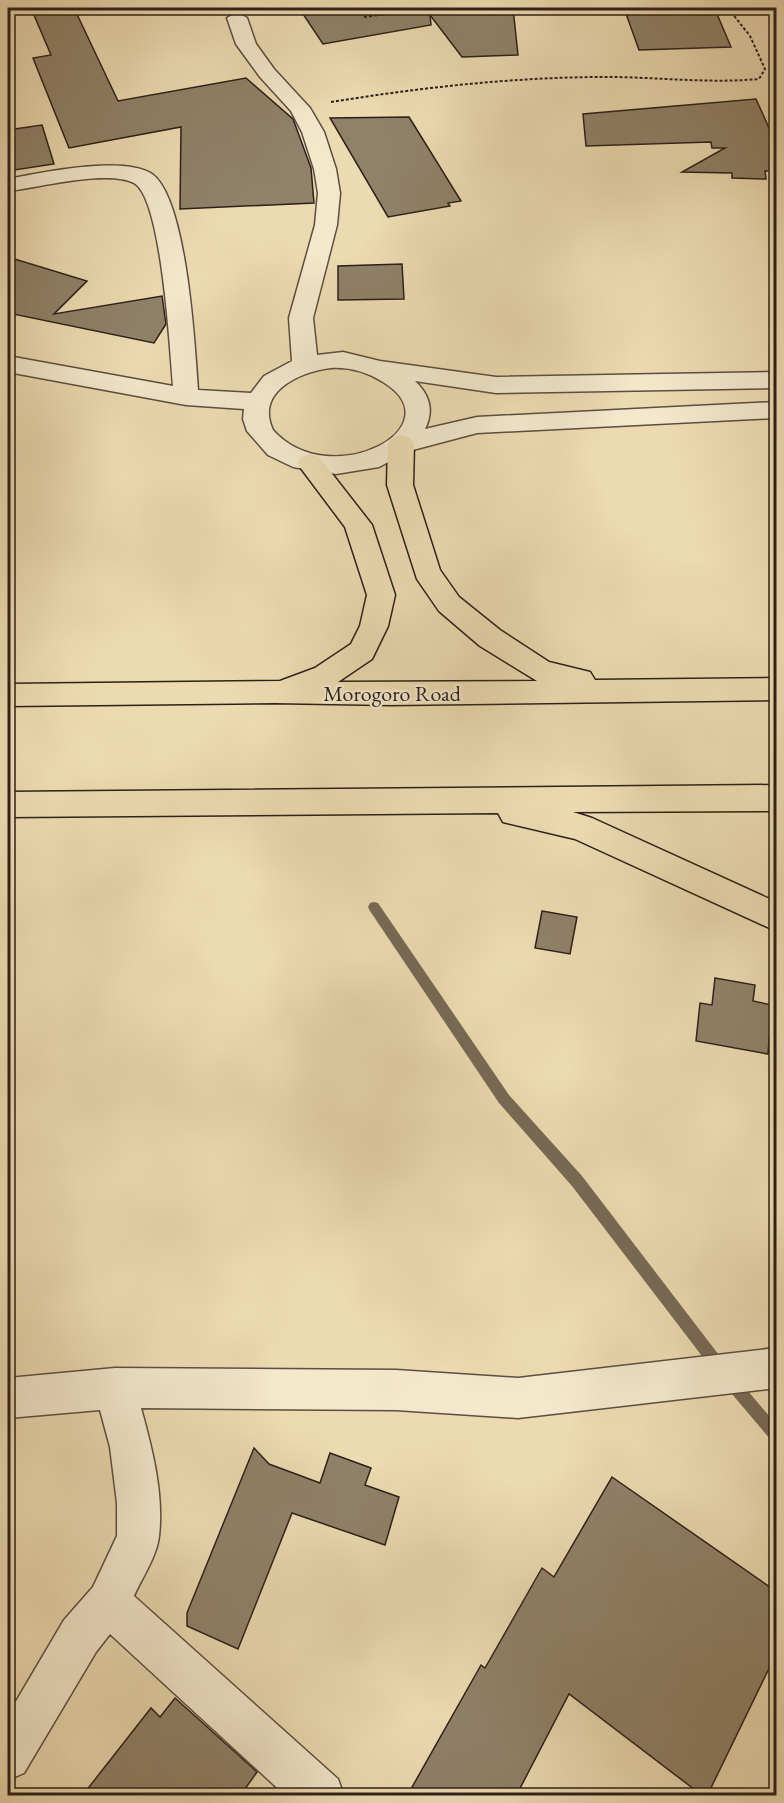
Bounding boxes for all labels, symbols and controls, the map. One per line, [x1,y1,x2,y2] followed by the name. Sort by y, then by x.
[323,679,462,708] street label: Morogoro Road

